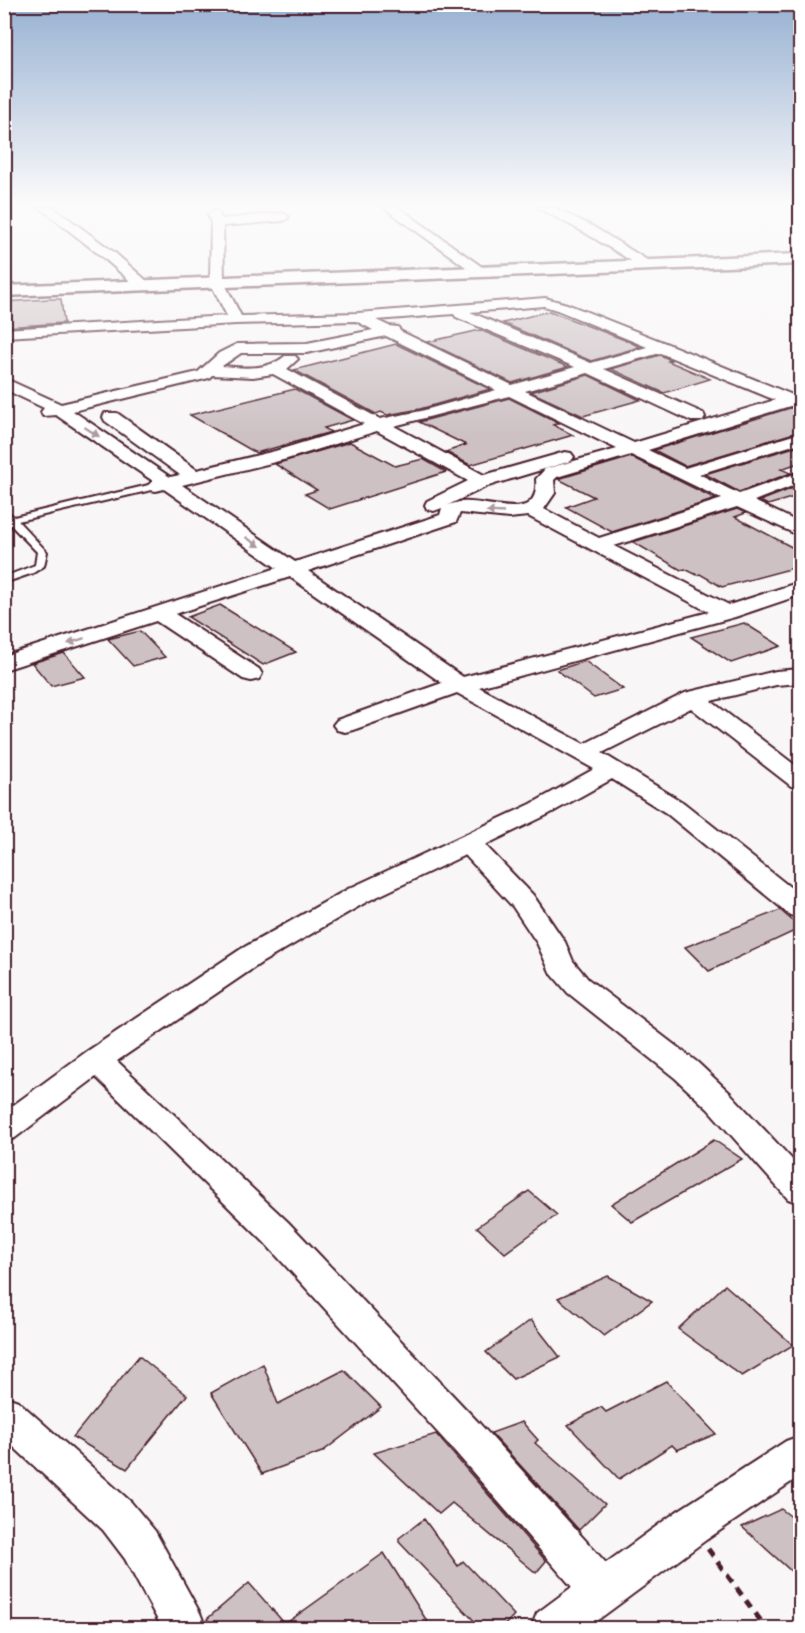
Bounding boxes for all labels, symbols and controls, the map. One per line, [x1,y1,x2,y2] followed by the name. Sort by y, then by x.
[84,426,101,437] one-way arrow
[486,508,505,517] one-way arrow
[245,536,261,547] one-way arrow
[67,637,85,646] one-way arrow

